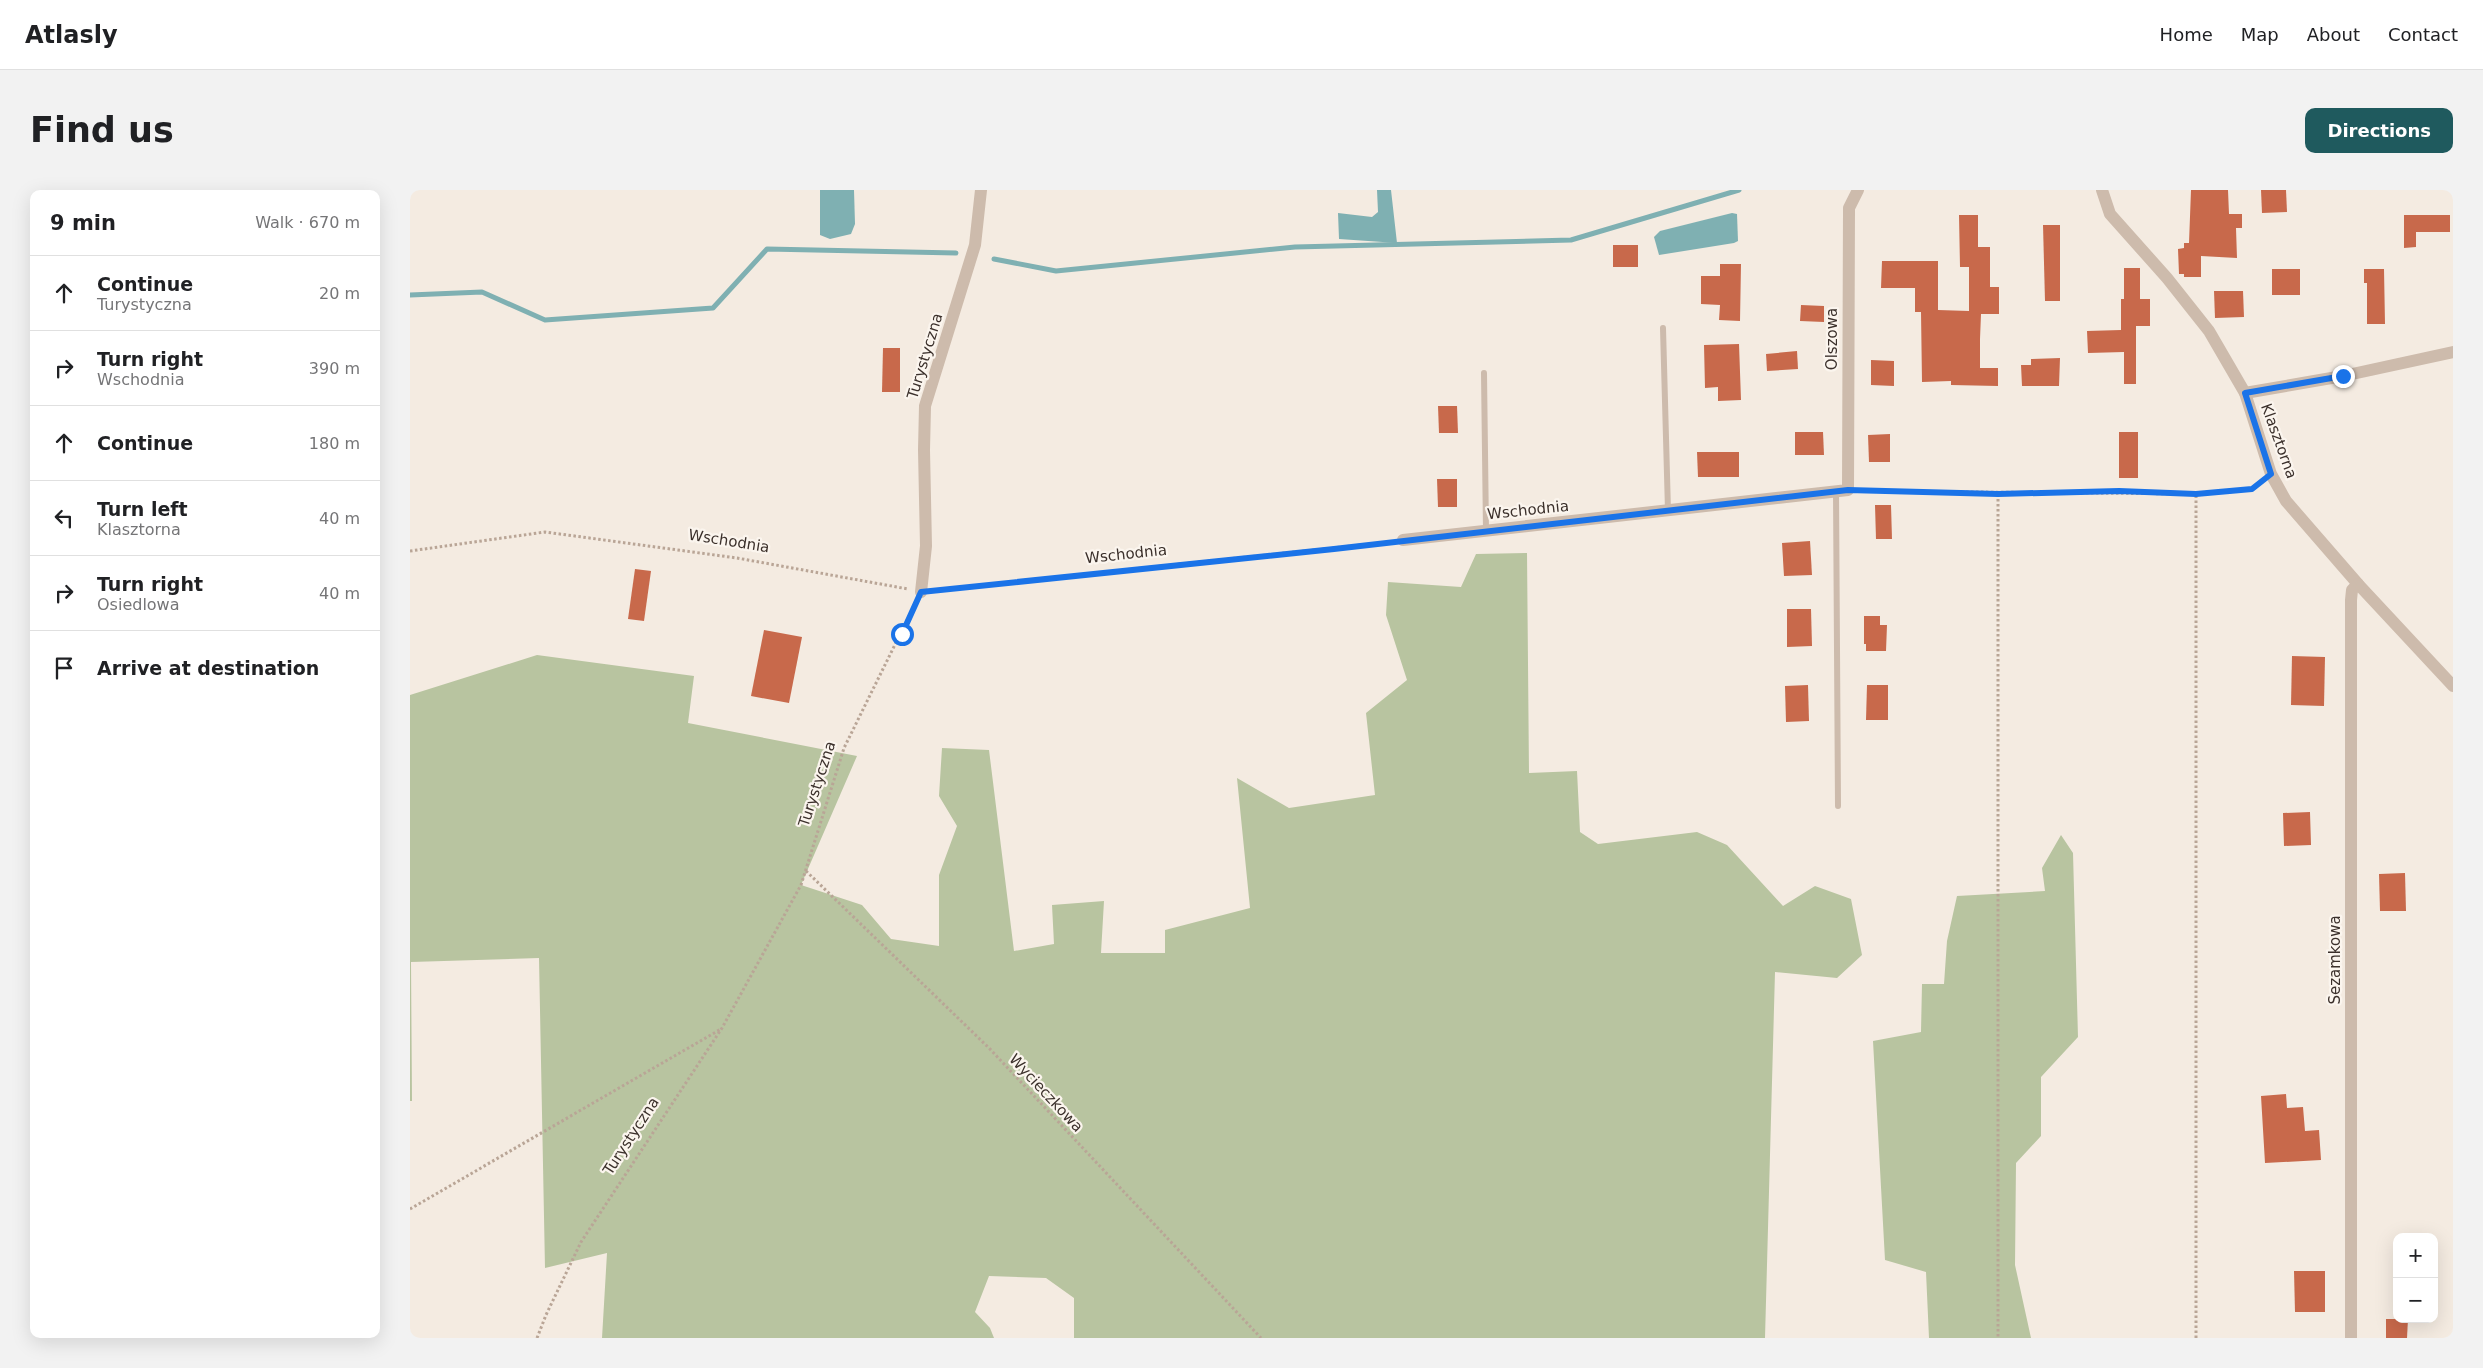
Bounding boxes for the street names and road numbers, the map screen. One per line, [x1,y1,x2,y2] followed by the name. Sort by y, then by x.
[1823,308,1841,370] street label: Olszowa
[903,311,947,402] street label: Turystyczna
[2257,401,2301,481] street label: Klasztorna
[1486,497,1570,523] street label: Wschodnia
[687,526,771,556] street label: Wschodnia
[1084,541,1168,567] street label: Wschodnia
[794,739,839,830] street label: Turystyczna
[2326,915,2344,1005] street label: Sezamkowa
[1005,1050,1087,1136] street label: Wycieczkowa
[599,1094,663,1179] street label: Turystyczna

